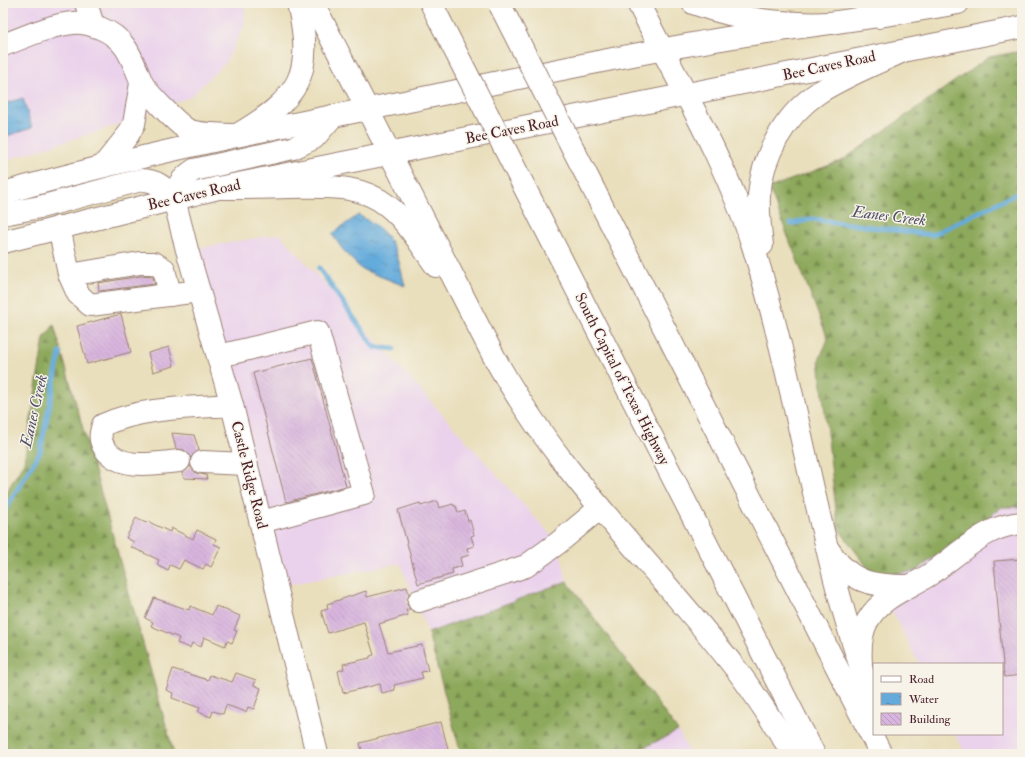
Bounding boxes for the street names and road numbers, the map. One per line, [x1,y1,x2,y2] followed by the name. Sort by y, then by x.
[781,47,878,85] street label: Bee Caves Road
[464,112,561,148] street label: Bee Caves Road
[146,175,243,215] street label: Bee Caves Road
[569,290,674,469] street label: South Capital of Texas Highway
[226,419,272,532] street label: Castle Ridge Road

